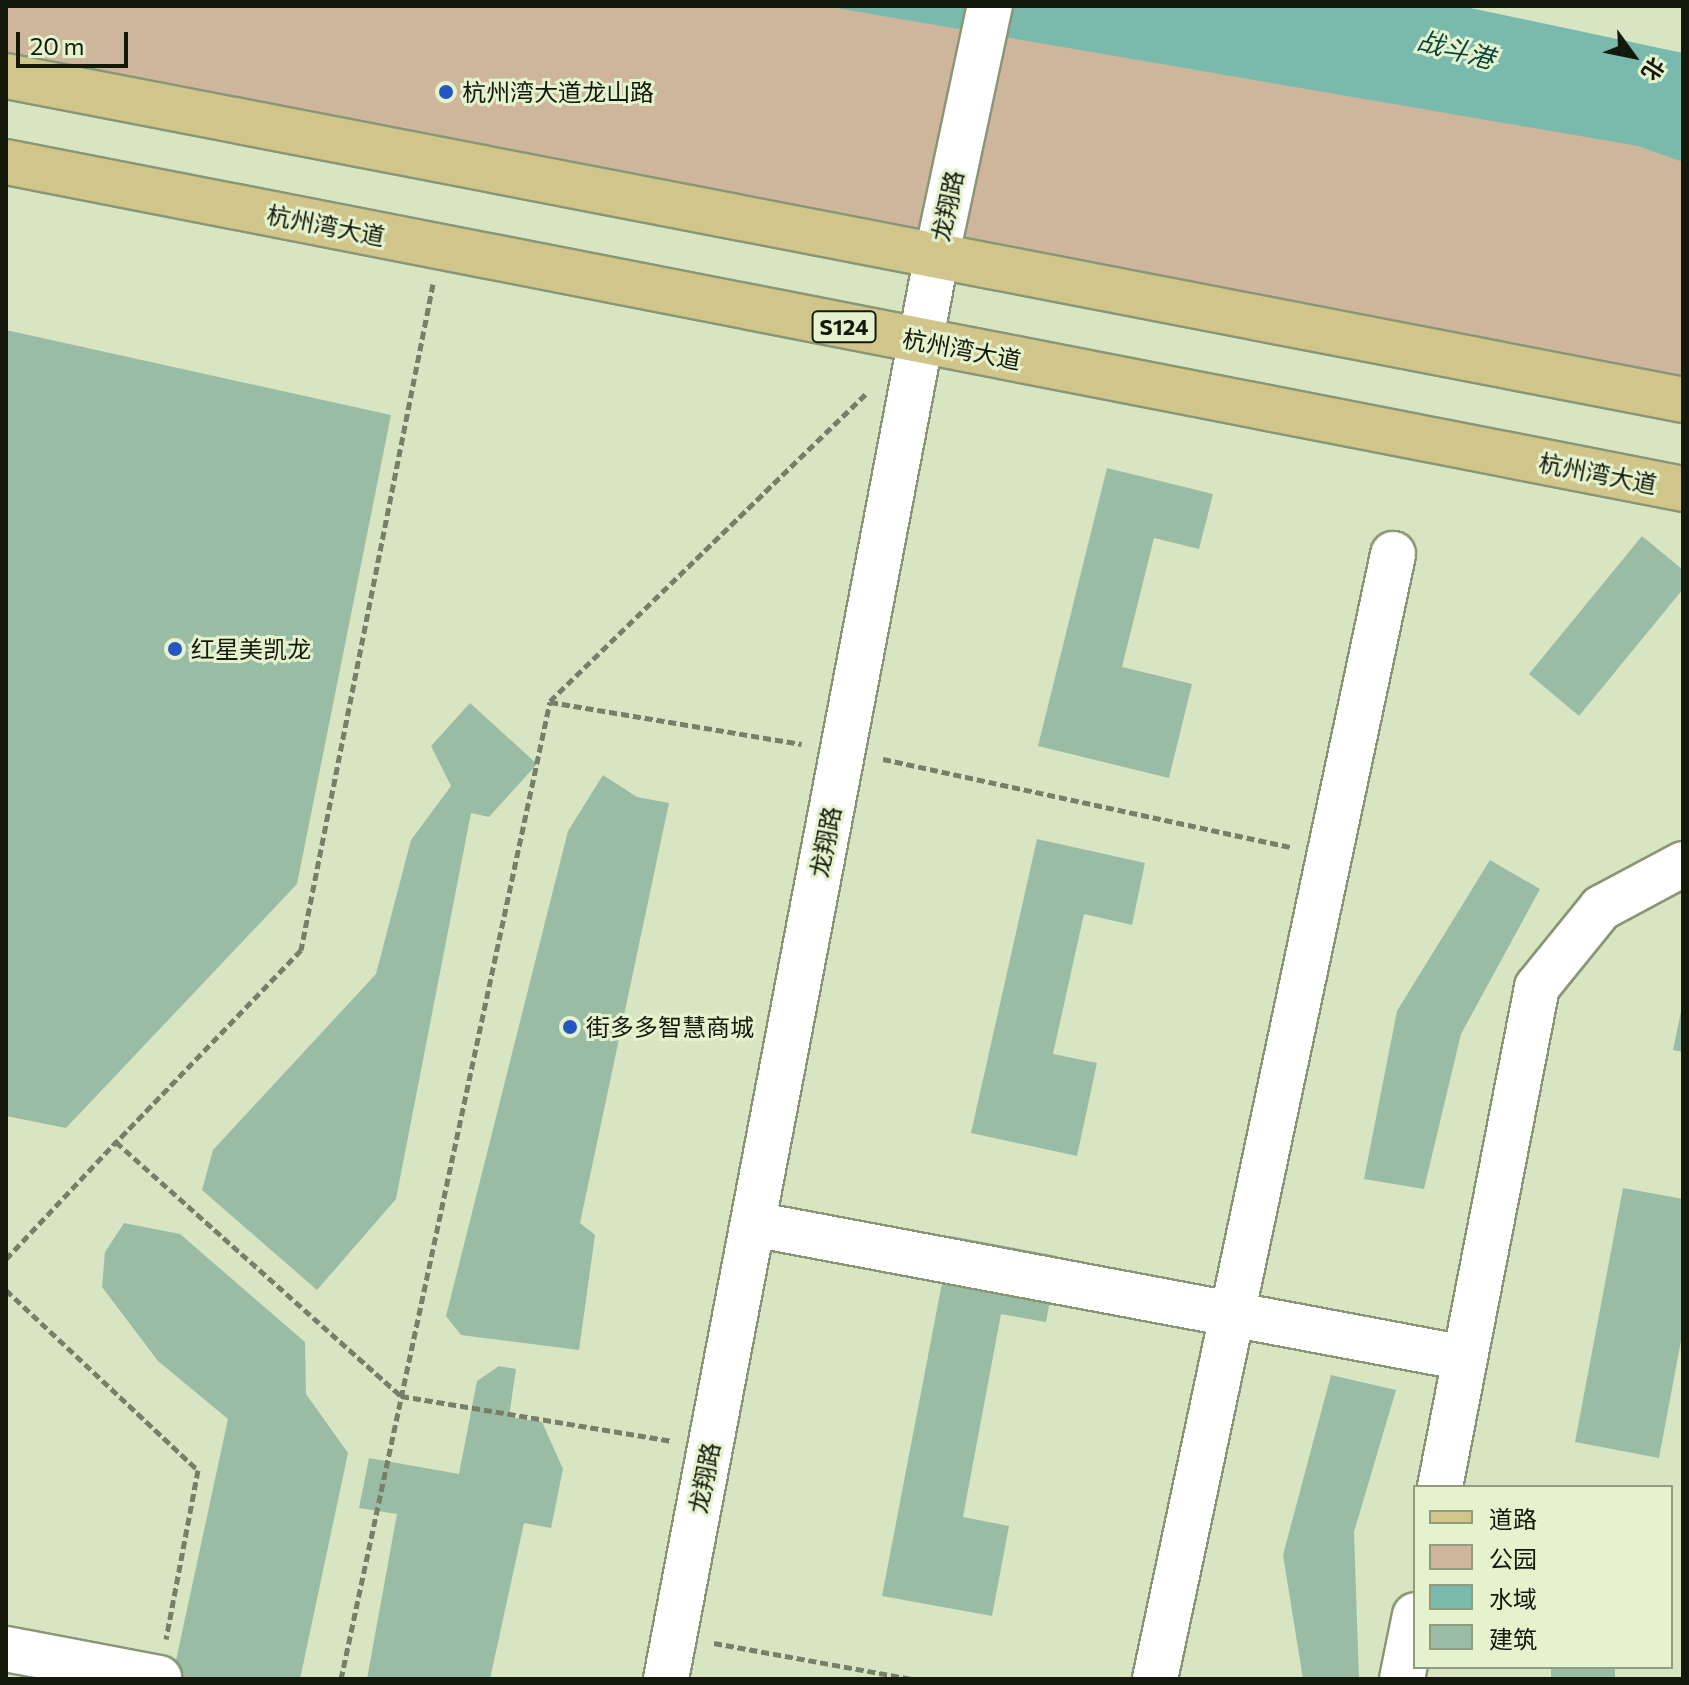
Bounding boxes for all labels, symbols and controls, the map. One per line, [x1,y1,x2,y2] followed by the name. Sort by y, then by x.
[20,16,132,66] scale bar
[1593,16,1673,96] north arrow
[1414,24,1498,74] water label: 战斗港
[30,31,84,60] text: 20 m
[1636,53,1671,86] text: 北
[462,78,654,106] place label: 杭州湾大道龙山路
[437,83,455,101] marker: 杭州湾大道龙山路
[925,168,969,244] street label: 龙翔路
[264,199,388,251] street label: 杭州湾大道
[810,309,878,345] road number: S124
[900,323,1024,375] street label: 杭州湾大道
[1536,447,1660,499] street label: 杭州湾大道
[191,635,311,663] place label: 红星美凯龙
[166,640,184,658] marker: 红星美凯龙
[804,804,846,880] street label: 龙翔路
[586,1013,754,1041] place label: 街多多智慧商城
[561,1018,579,1036] marker: 街多多智慧商城
[683,1440,725,1516] street label: 龙翔路
[1413,1485,1673,1669] legend
[1489,1504,1537,1533] text: 道路
[1489,1544,1537,1573] text: 公园
[1489,1584,1537,1613] text: 水域
[1489,1624,1537,1653] text: 建筑

